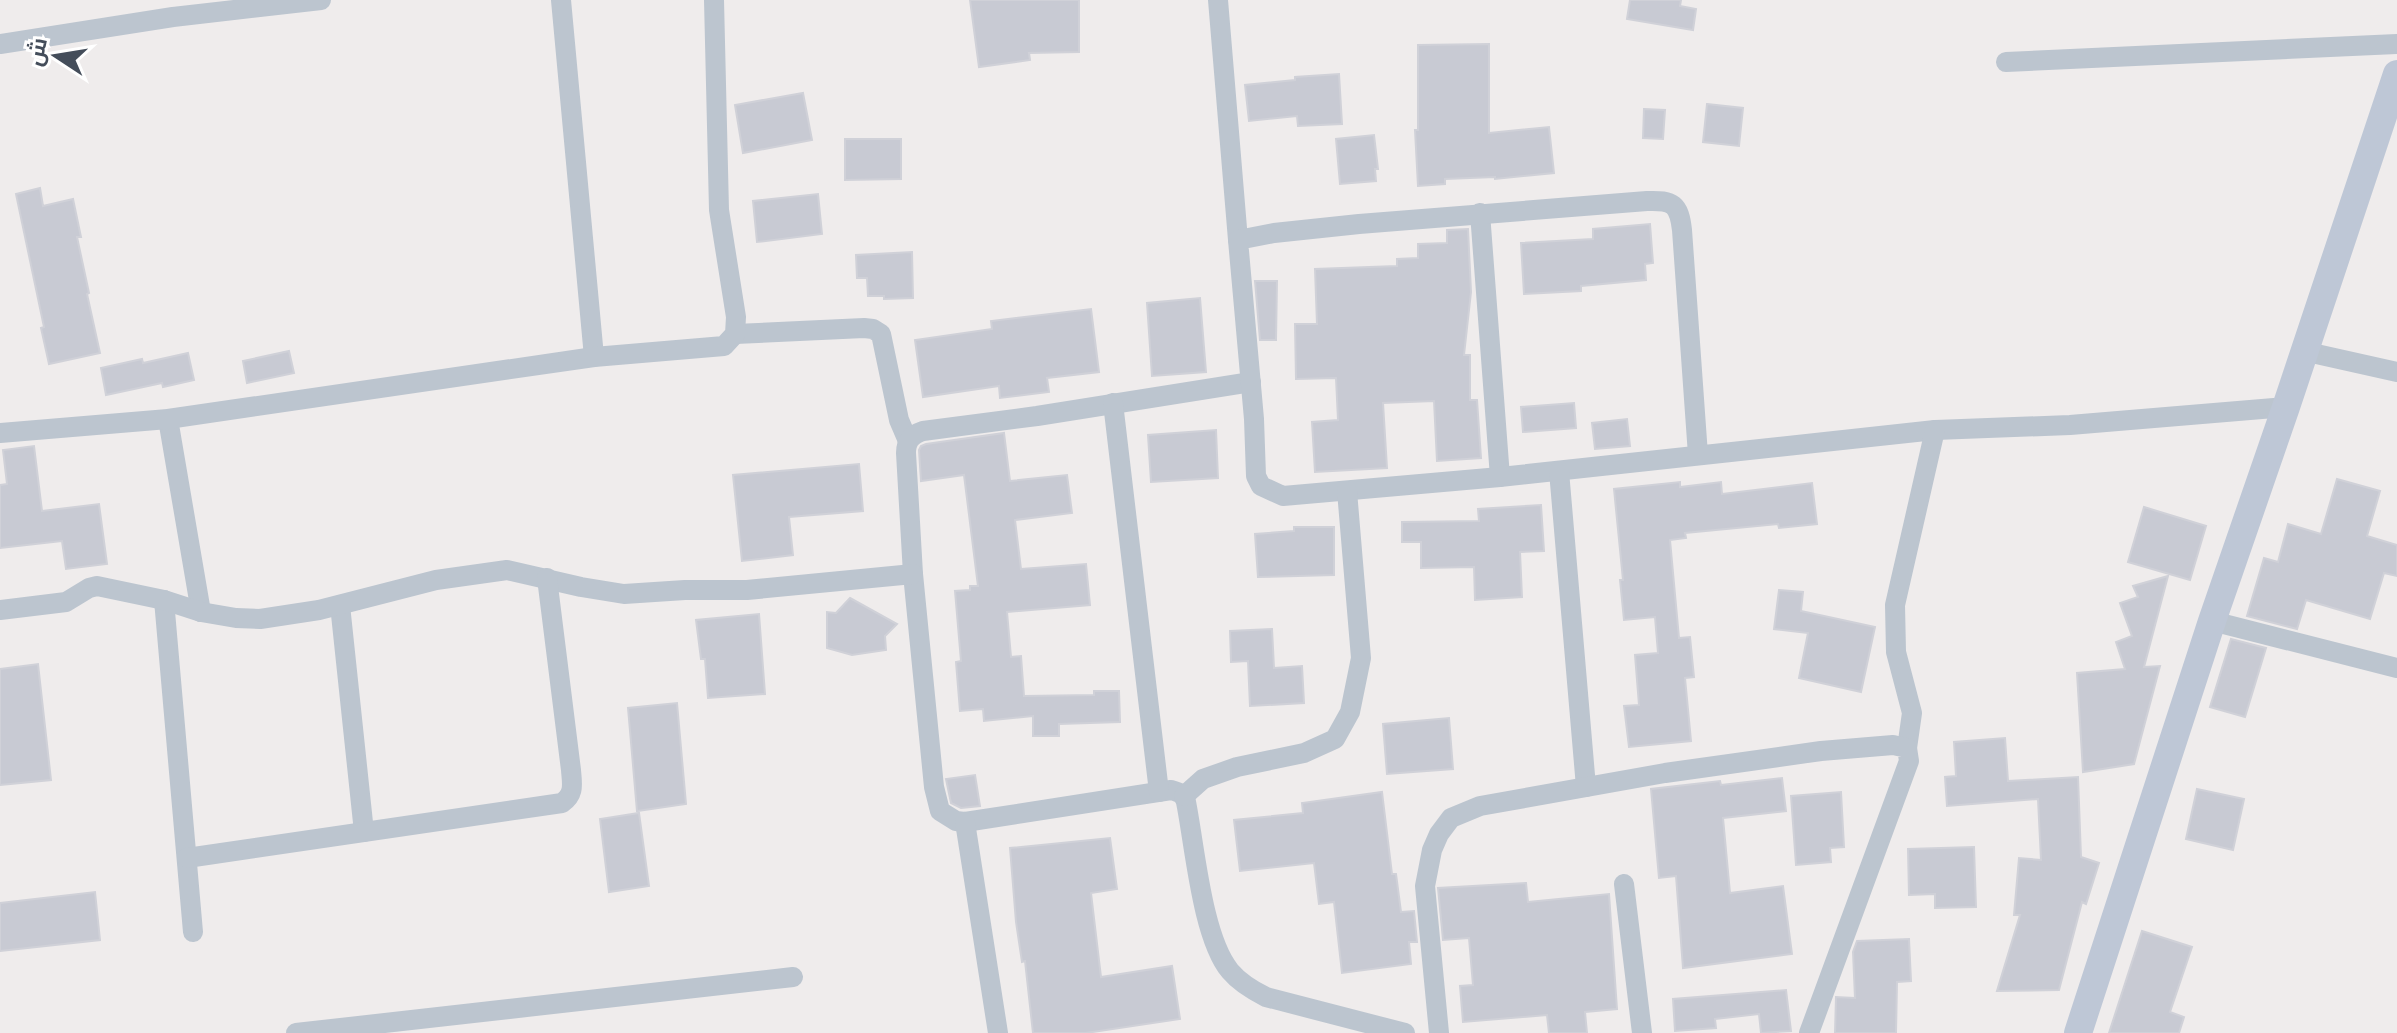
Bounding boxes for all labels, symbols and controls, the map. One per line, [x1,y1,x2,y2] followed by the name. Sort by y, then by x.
[16,16,96,96] north arrow
[19,35,54,69] text: ش

